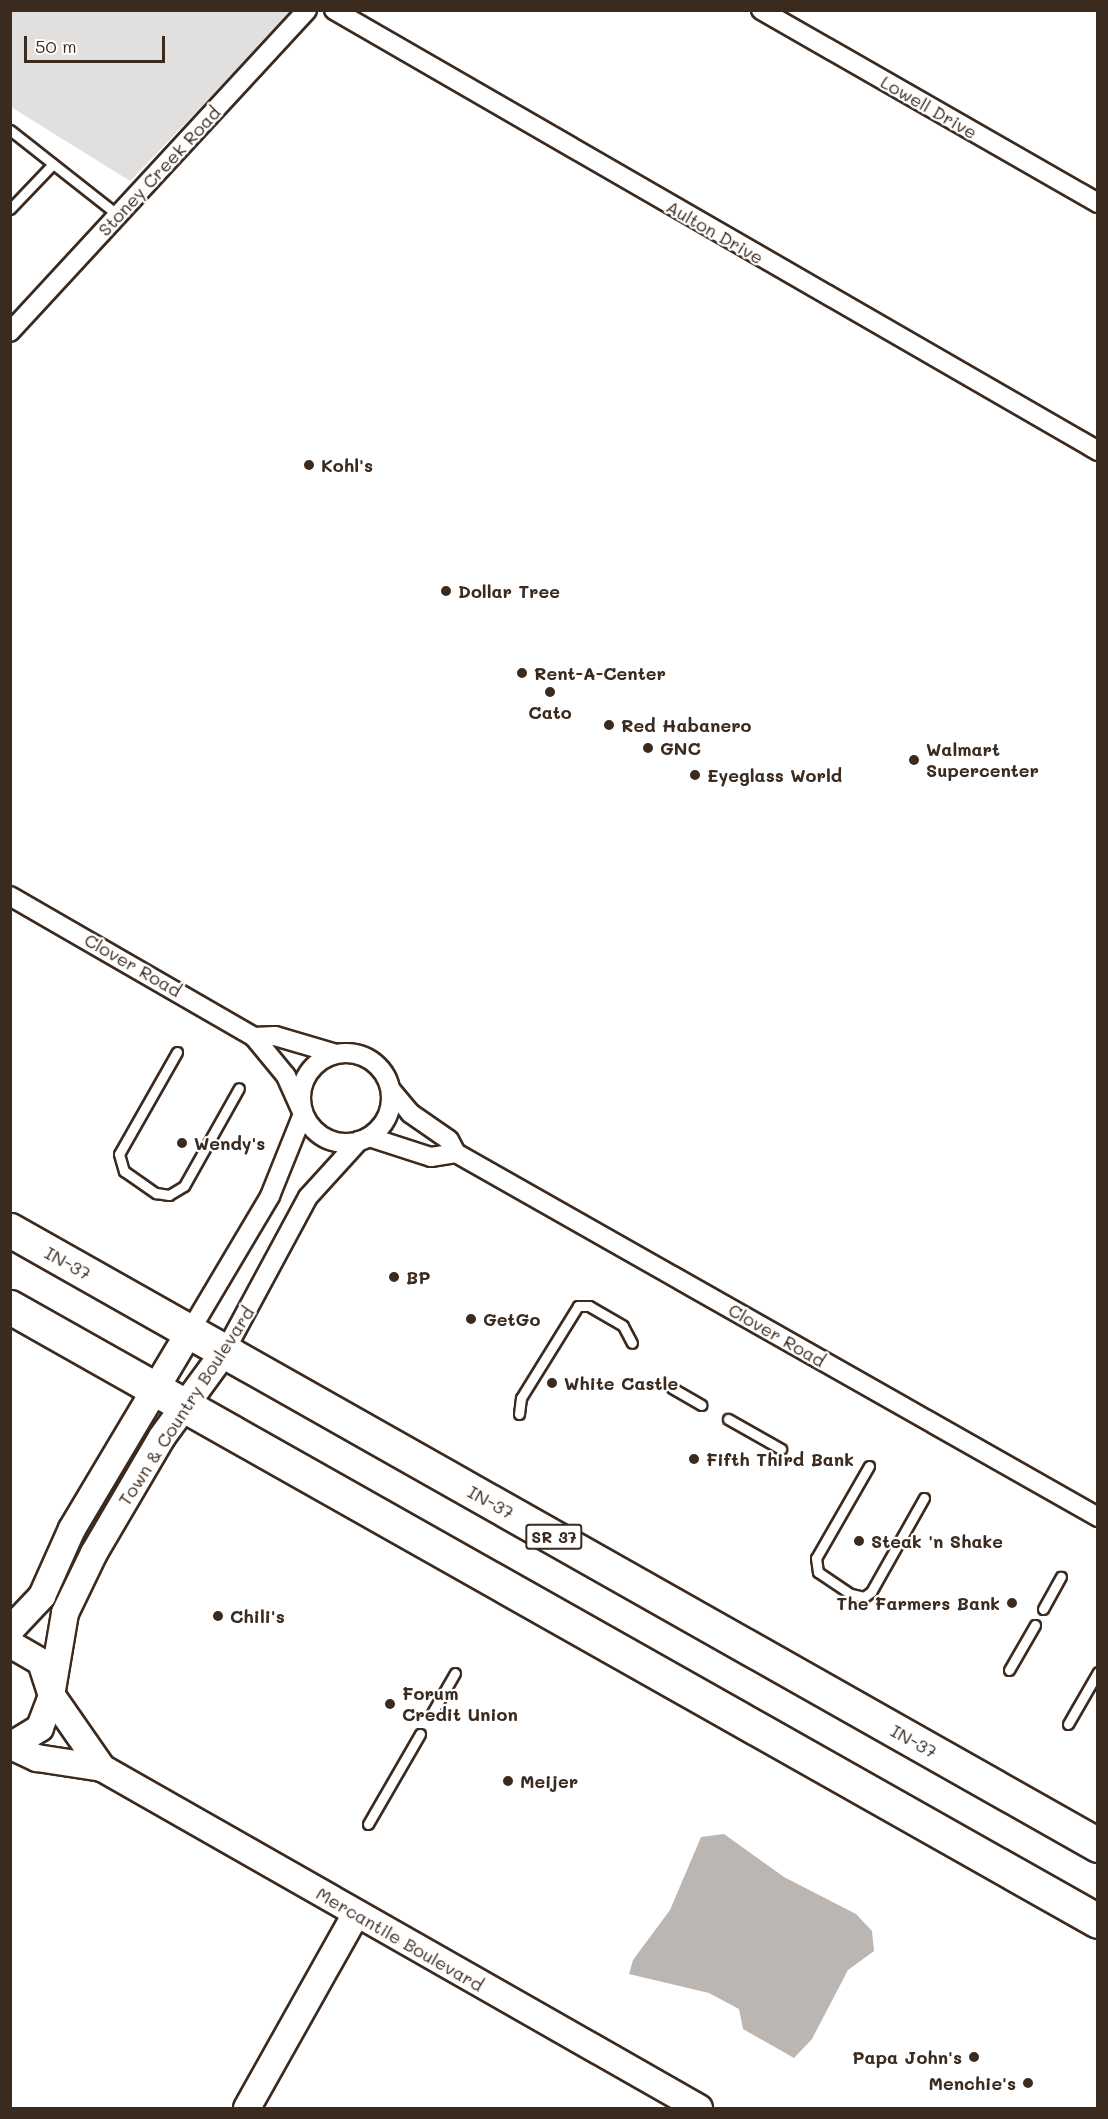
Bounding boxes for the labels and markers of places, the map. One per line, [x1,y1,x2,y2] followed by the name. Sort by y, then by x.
[321,454,373,476] place label: Kohl's
[302,458,316,472] marker: Kohl's
[458,580,560,602] place label: Dollar Tree
[439,584,453,598] marker: Dollar Tree
[534,662,666,684] place label: Rent-A-Center
[515,666,529,680] marker: Rent-A-Center
[543,685,557,699] marker: Cato
[528,701,572,723] place label: Cato
[621,714,751,736] place label: Red Habanero
[602,718,616,732] marker: Red Habanero
[660,737,701,759] place label: GNC
[926,739,1039,782] place label: Walmart Supercenter
[641,741,655,755] marker: GNC
[907,753,921,767] marker: Walmart Supercenter
[707,764,842,786] place label: Eyeglass World
[688,768,702,782] marker: Eyeglass World
[194,1132,265,1154] place label: Wendy's
[175,1136,189,1150] marker: Wendy's
[406,1266,430,1288] place label: BP
[387,1270,401,1284] marker: BP
[483,1308,540,1330] place label: GetGo
[464,1312,478,1326] marker: GetGo
[564,1372,678,1394] place label: White Castle
[545,1376,559,1390] marker: White Castle
[706,1448,854,1470] place label: Fifth Third Bank
[687,1452,701,1466] marker: Fifth Third Bank
[871,1530,1003,1552] place label: Steak 'n Shake
[852,1534,866,1548] marker: Steak 'n Shake
[837,1592,1000,1614] place label: The Farmers Bank
[1005,1596,1019,1610] marker: The Farmers Bank
[230,1605,285,1627] place label: Chili's
[211,1609,225,1623] marker: Chili's
[402,1683,518,1726] place label: Forum Credit Union
[383,1697,397,1711] marker: Forum Credit Union
[520,1770,578,1792] place label: Meijer
[501,1774,515,1788] marker: Meijer
[852,2046,962,2068] place label: Papa John's
[967,2050,981,2064] marker: Papa John's
[928,2072,1016,2094] place label: Menchie's
[1021,2076,1035,2090] marker: Menchie's

